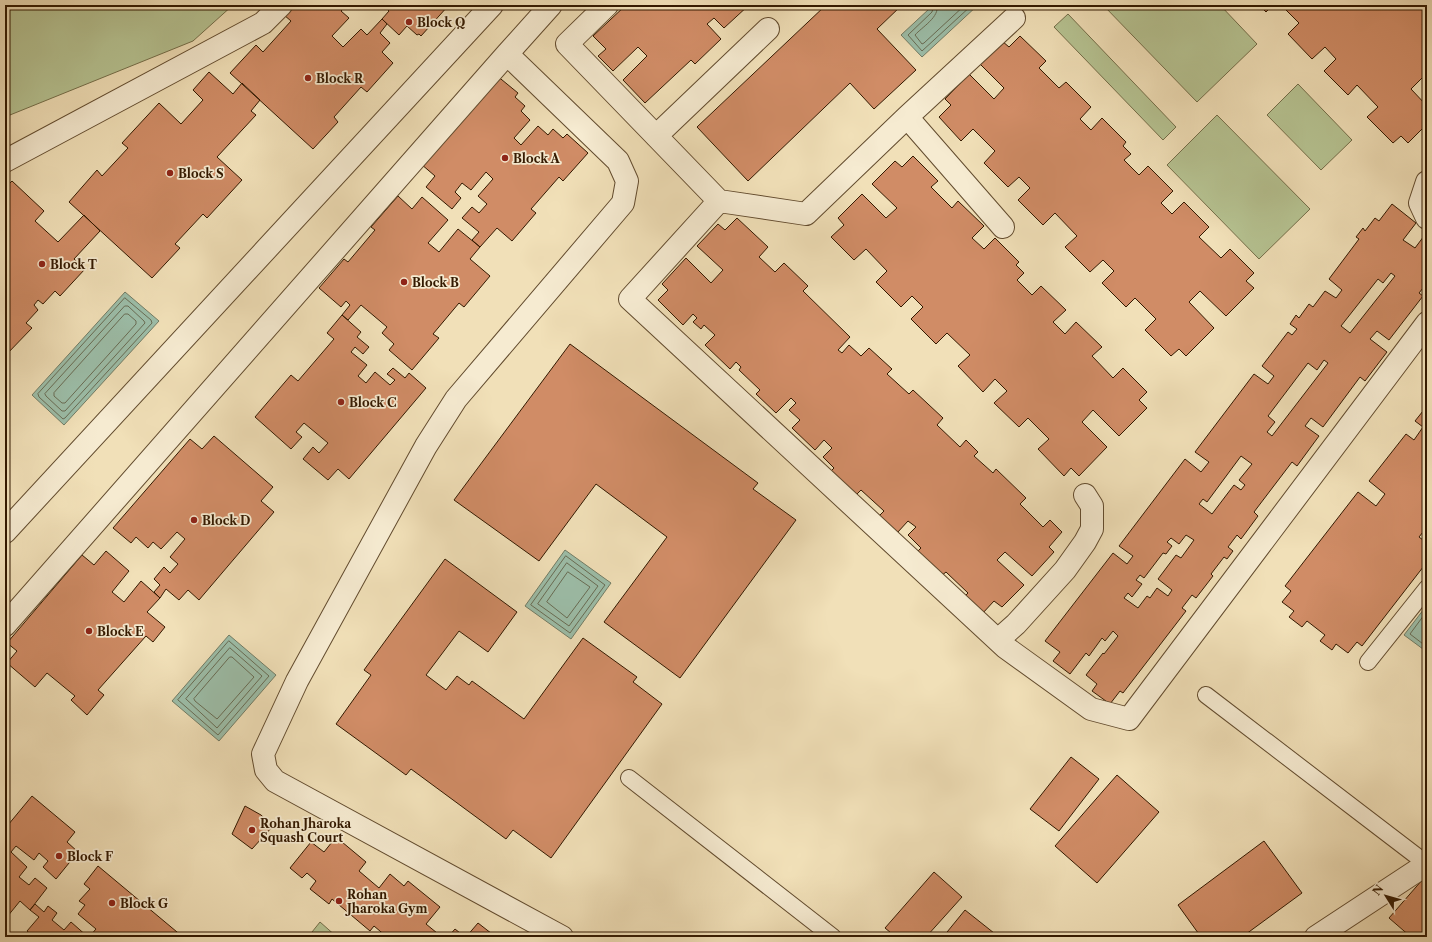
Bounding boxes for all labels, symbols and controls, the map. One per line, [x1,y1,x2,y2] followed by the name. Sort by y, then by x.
[417,15,466,30] place label: Block Q
[404,17,414,27] marker: Block Q
[316,71,364,86] place label: Block R
[303,73,313,83] marker: Block R
[513,151,561,166] place label: Block A
[500,153,510,163] marker: Block A
[178,166,224,181] place label: Block S
[165,168,175,178] marker: Block S
[50,257,98,272] place label: Block T
[37,259,47,269] marker: Block T
[412,275,459,290] place label: Block B
[399,277,409,287] marker: Block B
[349,395,397,410] place label: Block C
[336,397,346,407] marker: Block C
[202,513,250,528] place label: Block D
[189,515,199,525] marker: Block D
[97,624,144,639] place label: Block E
[84,626,94,636] marker: Block E
[260,816,352,845] place label: Rohan Jharoka Squash Court
[247,825,257,835] marker: Rohan Jharoka Squash Court
[67,849,113,864] place label: Block F
[54,851,64,861] marker: Block F
[1366,876,1406,916] north arrow
[1370,882,1387,898] text: N
[345,887,427,916] place label: Rohan Jharoka Gym
[120,896,168,911] place label: Block G
[334,896,344,906] marker: Rohan Jharoka Gym
[107,898,117,908] marker: Block G

